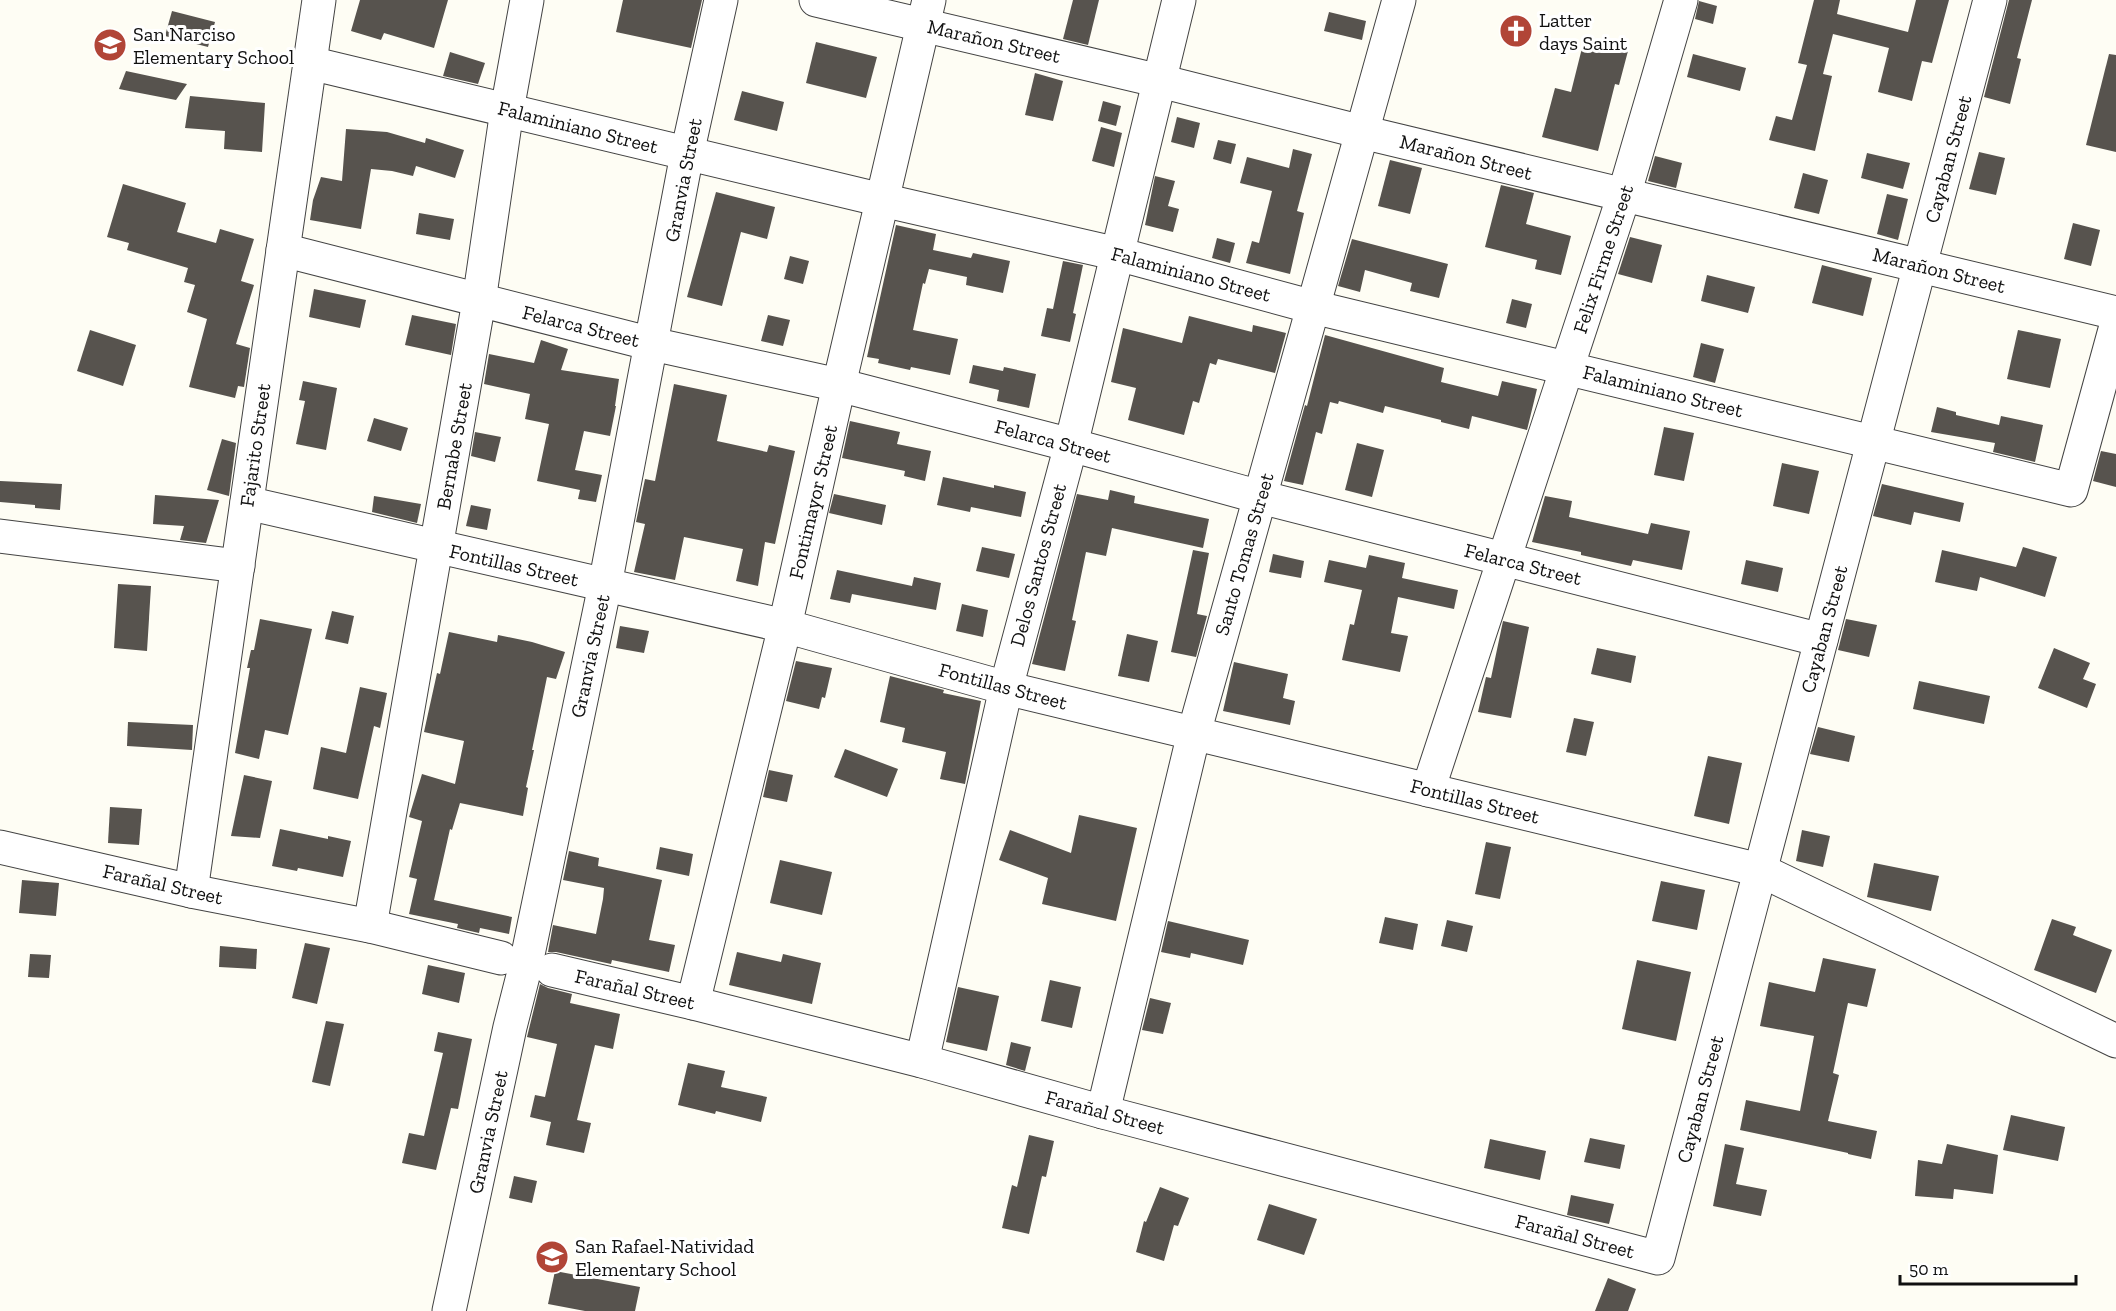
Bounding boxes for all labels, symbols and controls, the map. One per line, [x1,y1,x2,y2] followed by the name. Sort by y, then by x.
[1539,8,1628,55] place label: Latter days Saint
[1498,13,1534,49] church icon: Latter days Saint
[925,14,1063,68] street label: Marañon Street
[133,22,294,69] place label: San Narciso Elementary School
[92,27,128,63] school or university icon: San Narciso Elementary School
[1919,92,1977,225] street label: Cayaban Street
[495,96,661,159] street label: Falaminiano Street
[659,116,707,244] street label: Granvia Street
[1397,129,1535,185] street label: Marañon Street
[1568,181,1639,336] street label: Felix Firme Street
[1109,241,1274,307] street label: Falaminiano Street
[1870,242,2008,298] street label: Marañon Street
[520,300,643,352] street label: Felarca Street
[1580,360,1746,423] street label: Falaminiano Street
[431,380,477,511] street label: Bernabe Street
[234,381,276,508] street label: Fajarito Street
[992,414,1114,468] street label: Felarca Street
[784,422,843,581] street label: Fontimayor Street
[1209,469,1279,638] street label: Santo Tomas Street
[1005,480,1071,649] street label: Delos Santos Street
[447,538,581,592] street label: Fontillas Street
[1462,538,1585,590] street label: Felarca Street
[1795,562,1853,695] street label: Cayaban Street
[565,592,615,720] street label: Granvia Street
[936,657,1070,715] street label: Fontillas Street
[1408,773,1542,829] street label: Fontillas Street
[101,859,226,910] street label: Farañal Street
[573,964,698,1015] street label: Farañal Street
[1671,1032,1729,1165] street label: Cayaban Street
[463,1068,513,1196] street label: Granvia Street
[1043,1085,1168,1140] street label: Farañal Street
[1513,1209,1638,1264] street label: Farañal Street
[575,1234,754,1281] place label: San Rafael-Natividad Elementary School
[534,1239,570,1275] school or university icon: San Rafael-Natividad Elementary School
[1900,1248,2076,1286] scale bar
[1909,1258,1949,1280] text: 50 m

